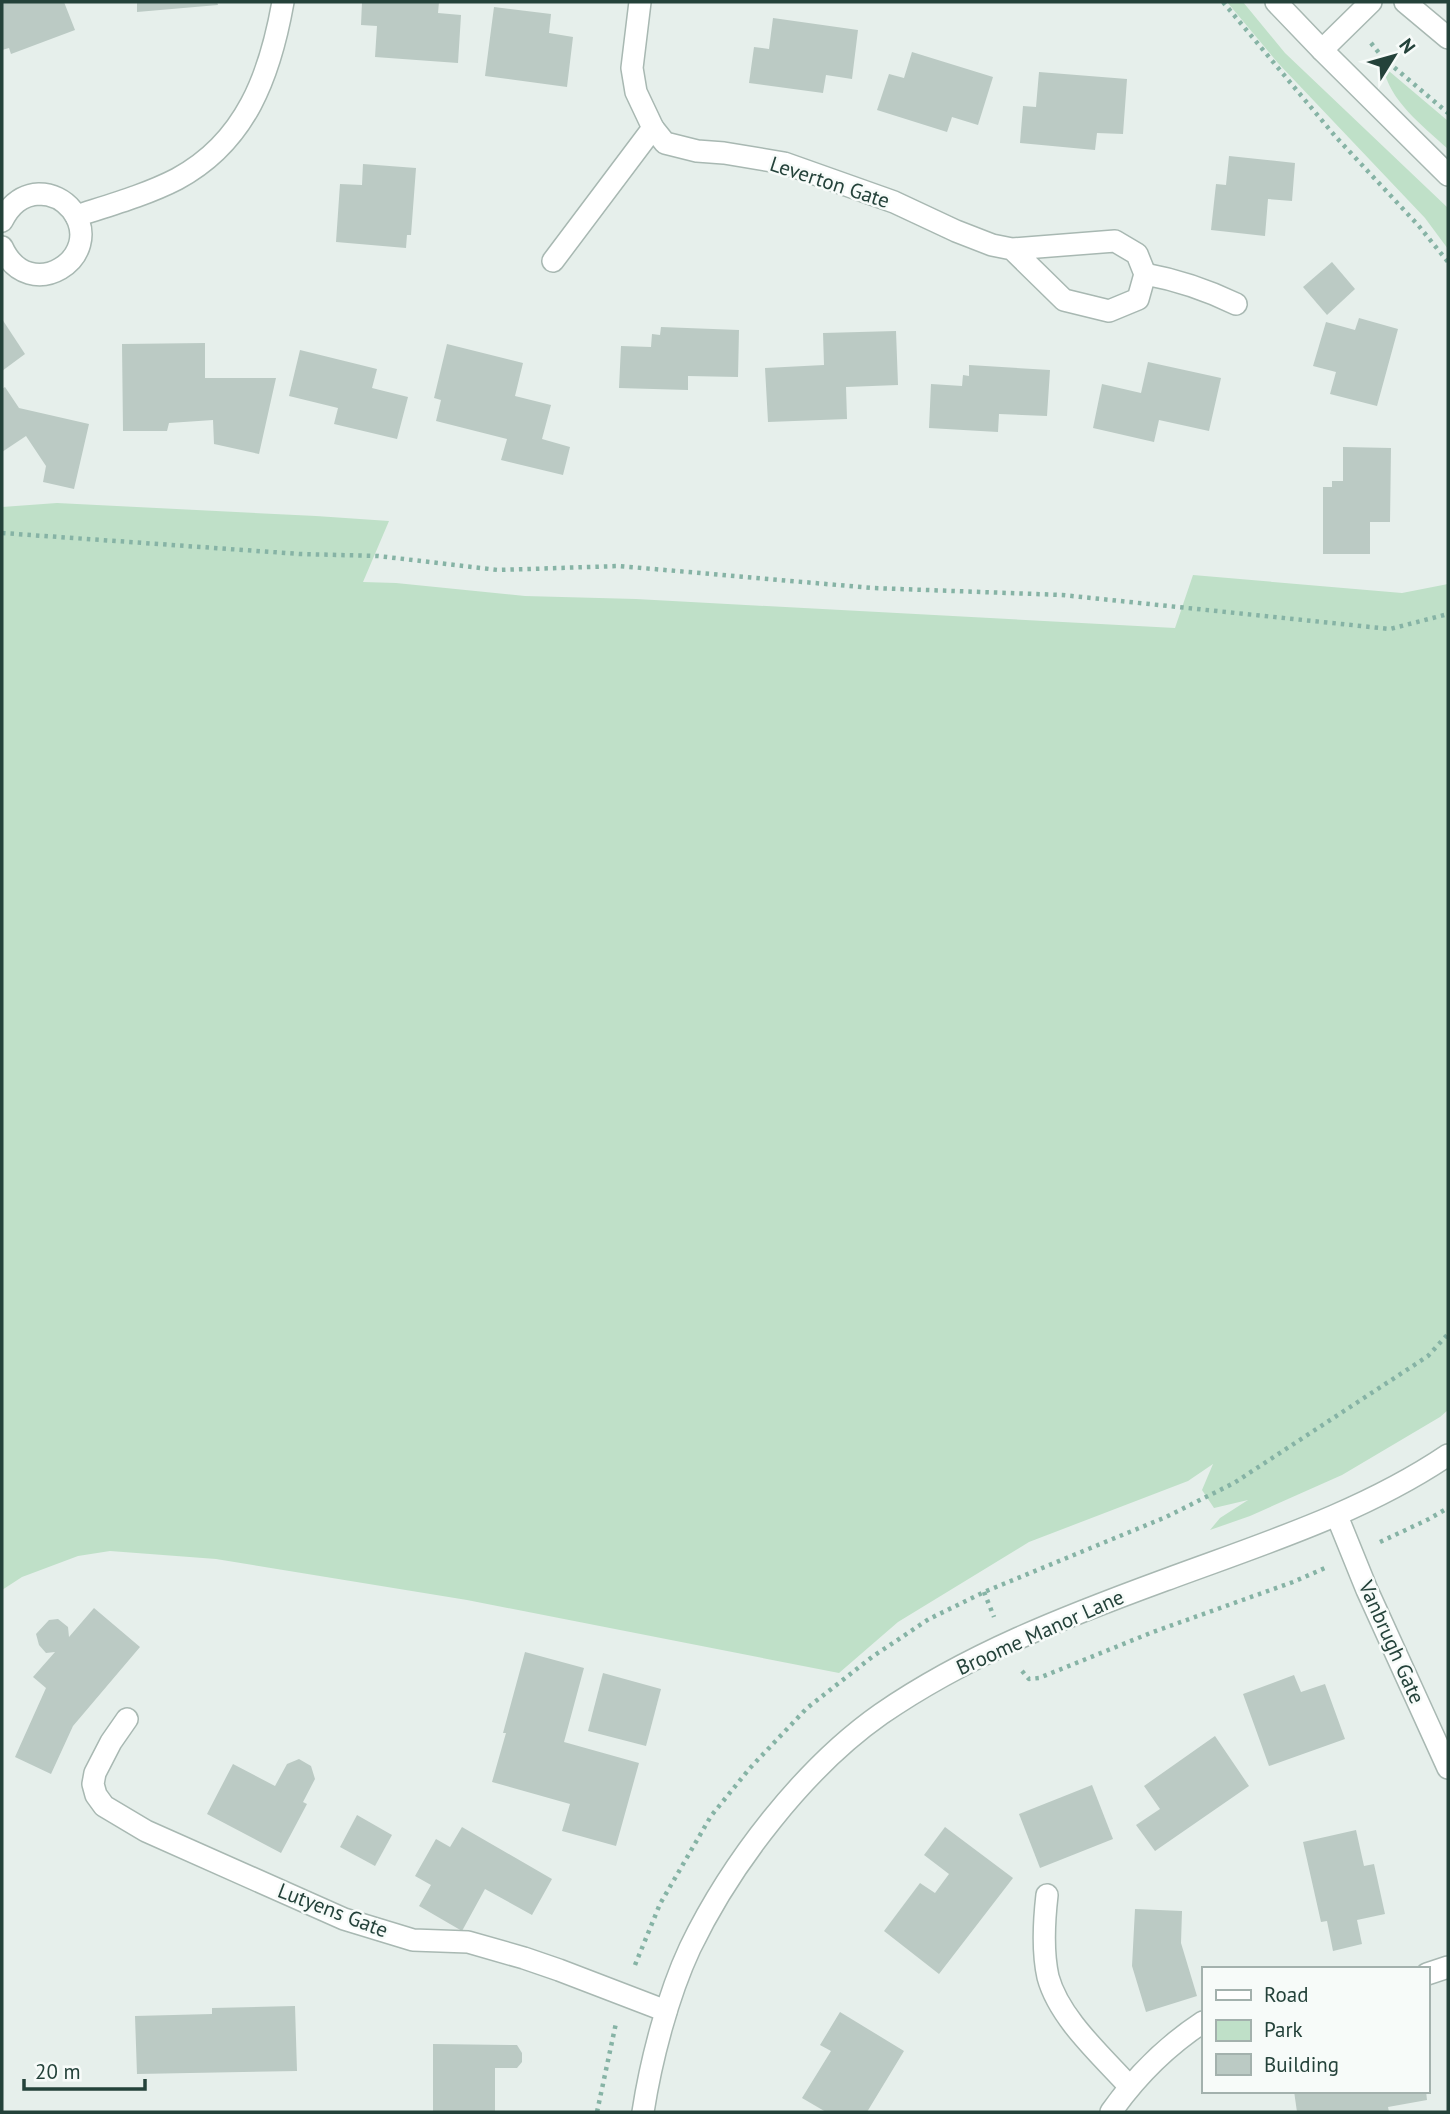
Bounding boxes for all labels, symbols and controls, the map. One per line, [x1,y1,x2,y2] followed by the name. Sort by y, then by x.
[1359,21,1429,91] north arrow
[1394,34,1421,58] text: N
[767,150,893,214] street label: Leverton Gate
[1352,1575,1431,1708] street label: Vanbrugh Gate
[952,1583,1128,1681] street label: Broome Manor Lane
[274,1877,392,1943] street label: Lutyens Gate
[1202,1967,1429,2093] legend
[1264,1981,1308,2008] text: Road
[1264,2016,1303,2043] text: Park
[24,2048,145,2092] scale bar
[1264,2051,1339,2078] text: Building
[35,2058,81,2085] text: 20 m

